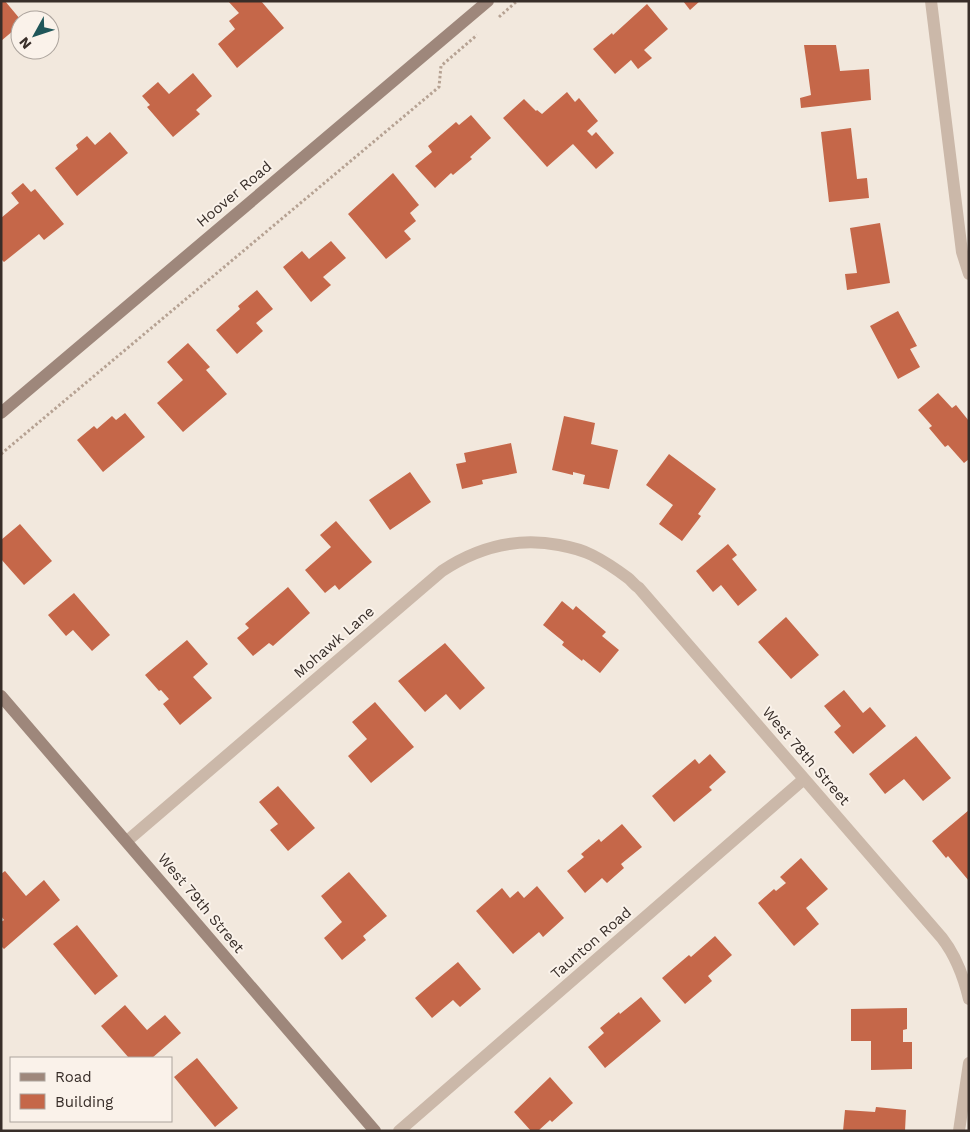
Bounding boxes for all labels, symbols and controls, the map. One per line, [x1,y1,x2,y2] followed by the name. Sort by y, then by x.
[10,10,60,60] north arrow
[16,34,35,52] text: N
[193,157,275,231] street label: Hoover Road
[290,602,378,682] street label: Mohawk Lane
[758,703,854,809] street label: West 78th Street
[154,849,248,957] street label: West 79th Street
[547,903,635,983] street label: Taunton Road
[10,1057,172,1122] legend
[55,1068,92,1086] text: Road
[55,1093,113,1111] text: Building

